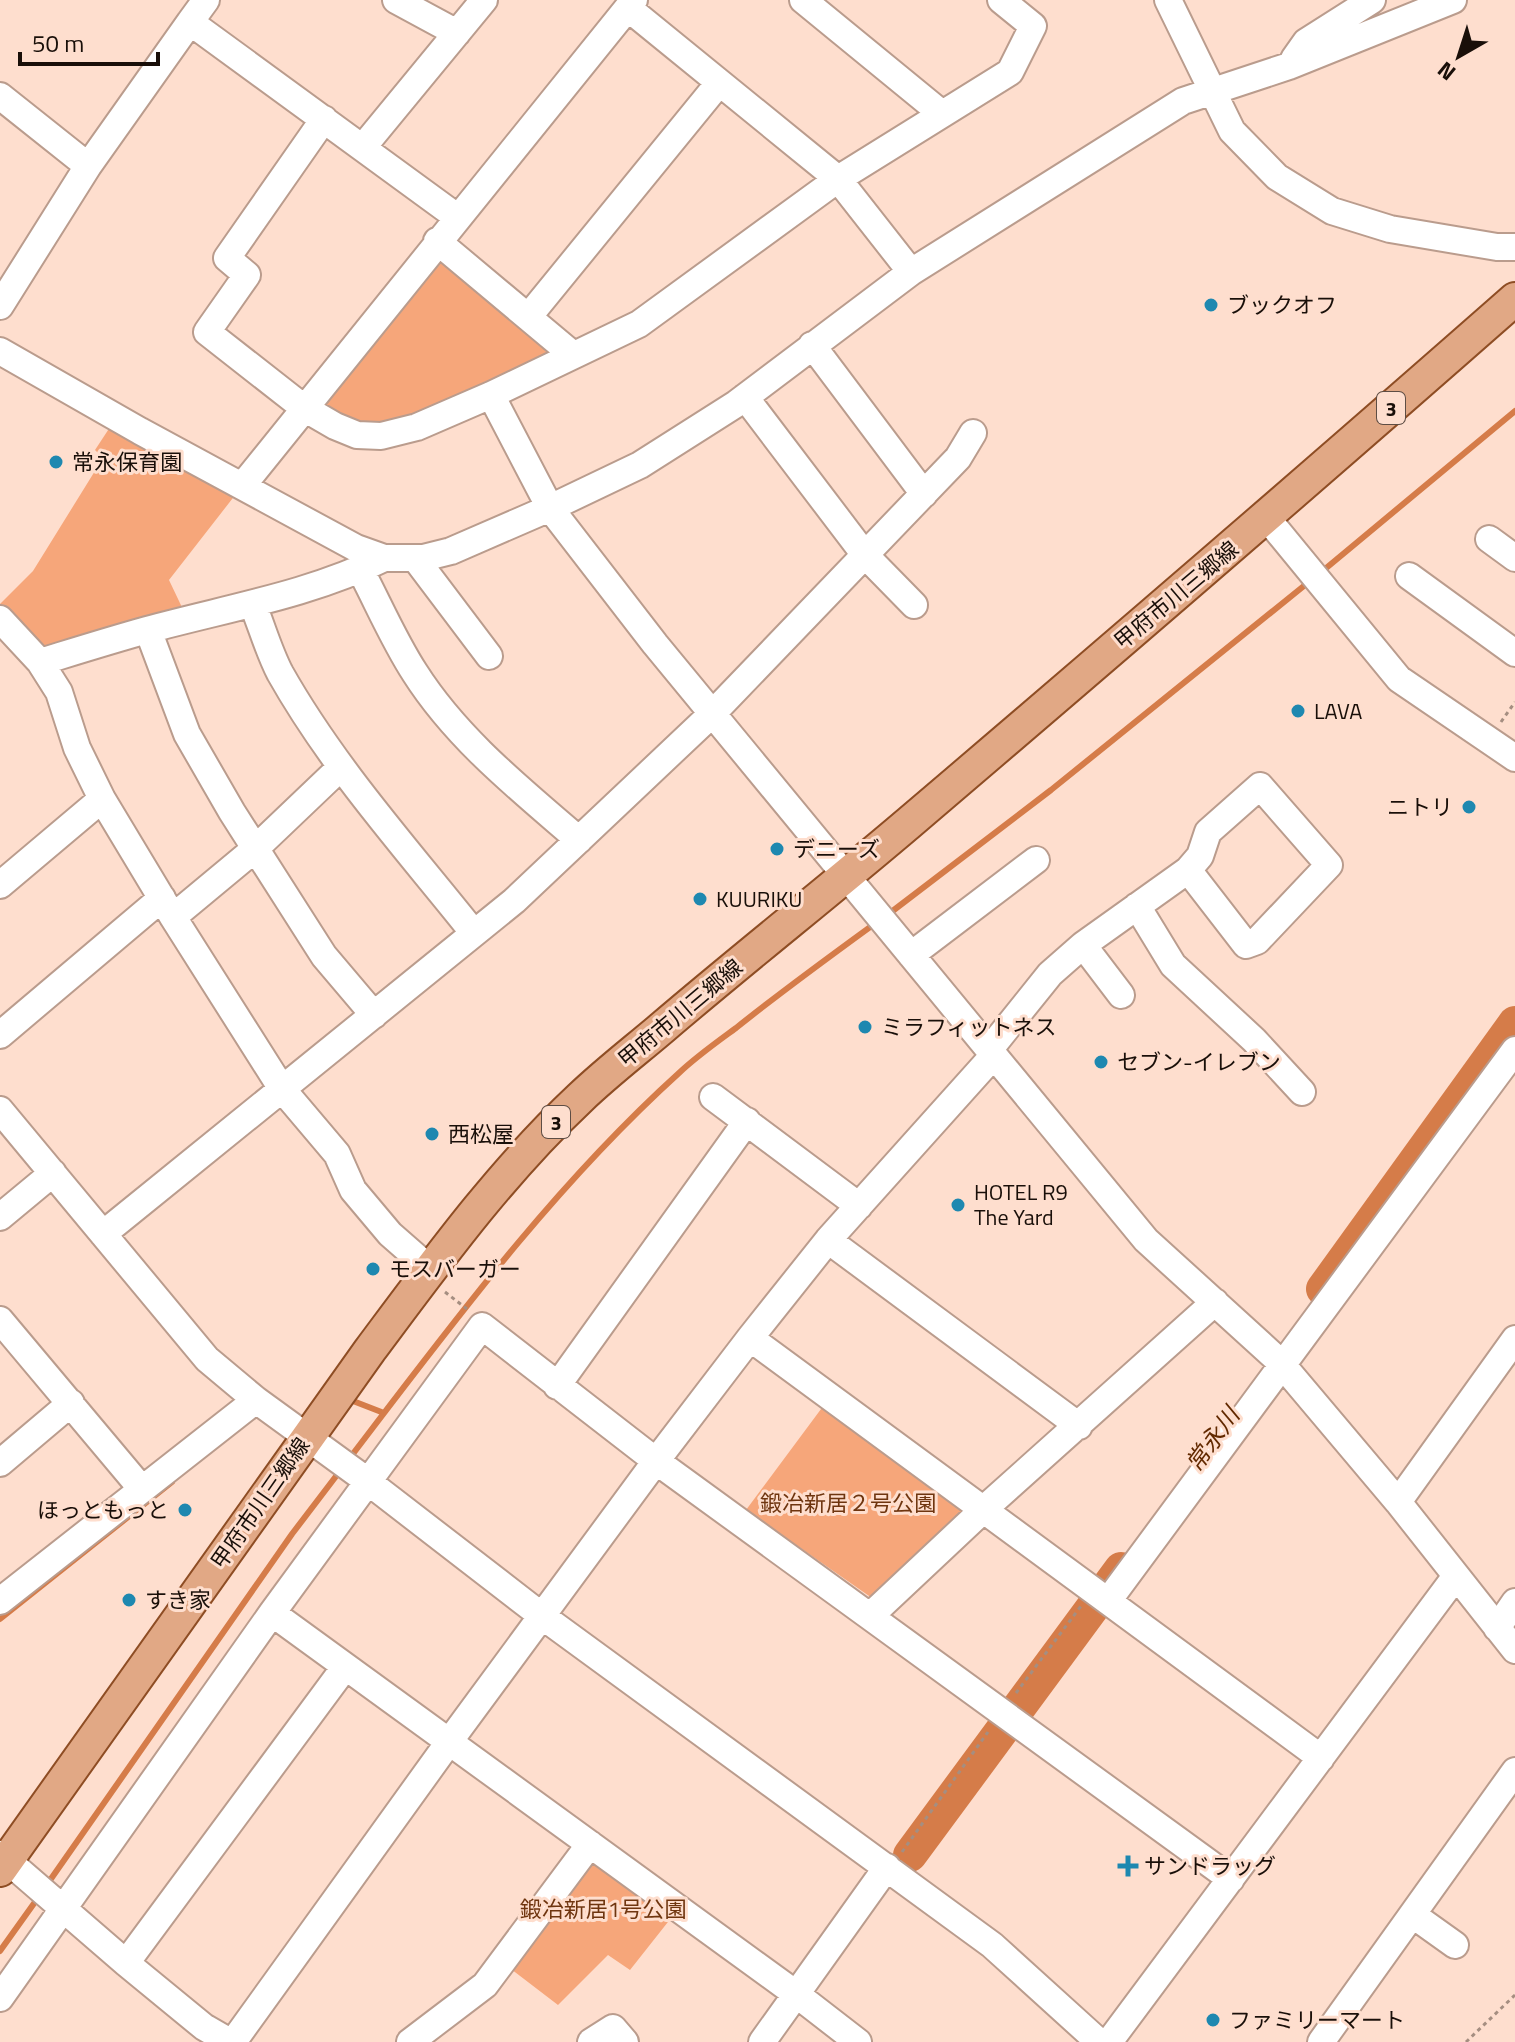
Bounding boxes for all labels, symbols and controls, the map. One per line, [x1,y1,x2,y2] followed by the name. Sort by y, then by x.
[20,16,158,66] scale bar
[1419,16,1499,96] north arrow
[32,25,84,61] text: 50 m
[1430,54,1463,90] text: N
[1227,288,1337,322] place label: ブックオフ
[1202,296,1220,314] marker: ブックオフ
[1377,392,1405,424] road number: 3
[72,445,182,479] place label: 常永保育園
[47,453,65,471] marker: 常永保育園
[1106,532,1246,658] street label: 甲府市川三郷線
[1314,694,1362,728] place label: LAVA
[1289,702,1307,720] marker: LAVA
[1387,790,1453,824] place label: ニトリ
[1460,798,1478,816] marker: ニトリ
[793,832,880,866] place label: デニーズ
[768,840,786,858] marker: デニーズ
[716,882,803,916] place label: KUURIKU
[691,890,709,908] marker: KUURIKU
[610,950,750,1076] street label: 甲府市川三郷線
[881,1010,1057,1044] place label: ミラフィットネス
[856,1018,874,1036] marker: ミラフィットネス
[1117,1045,1281,1079] place label: セブン-イレブン
[1092,1053,1110,1071] marker: セブン-イレブン
[542,1106,570,1138] road number: 3
[448,1117,514,1151] place label: 西松屋
[423,1125,441,1143] marker: 西松屋
[974,1175,1068,1234] place label: HOTEL R9 The Yard
[949,1196,967,1214] marker: HOTEL R9 The Yard
[389,1252,521,1286] place label: モスバーガー
[364,1260,382,1278] marker: モスバーガー
[1176,1397,1249,1479] water label: 常永川
[202,1430,318,1576] street label: 甲府市川三郷線
[760,1486,936,1520] park label: 鍛冶新居２号公園
[37,1493,169,1527] place label: ほっともっと
[176,1501,194,1519] marker: ほっともっと
[145,1583,211,1617] place label: すき家
[120,1591,138,1609] marker: すき家
[1144,1849,1276,1883] place label: サンドラッグ
[1119,1857,1137,1875] marker: サンドラッグ
[520,1892,686,1926] park label: 鍛冶新居1号公園
[1229,2003,1405,2037] place label: ファミリーマート
[1204,2011,1222,2029] marker: ファミリーマート

